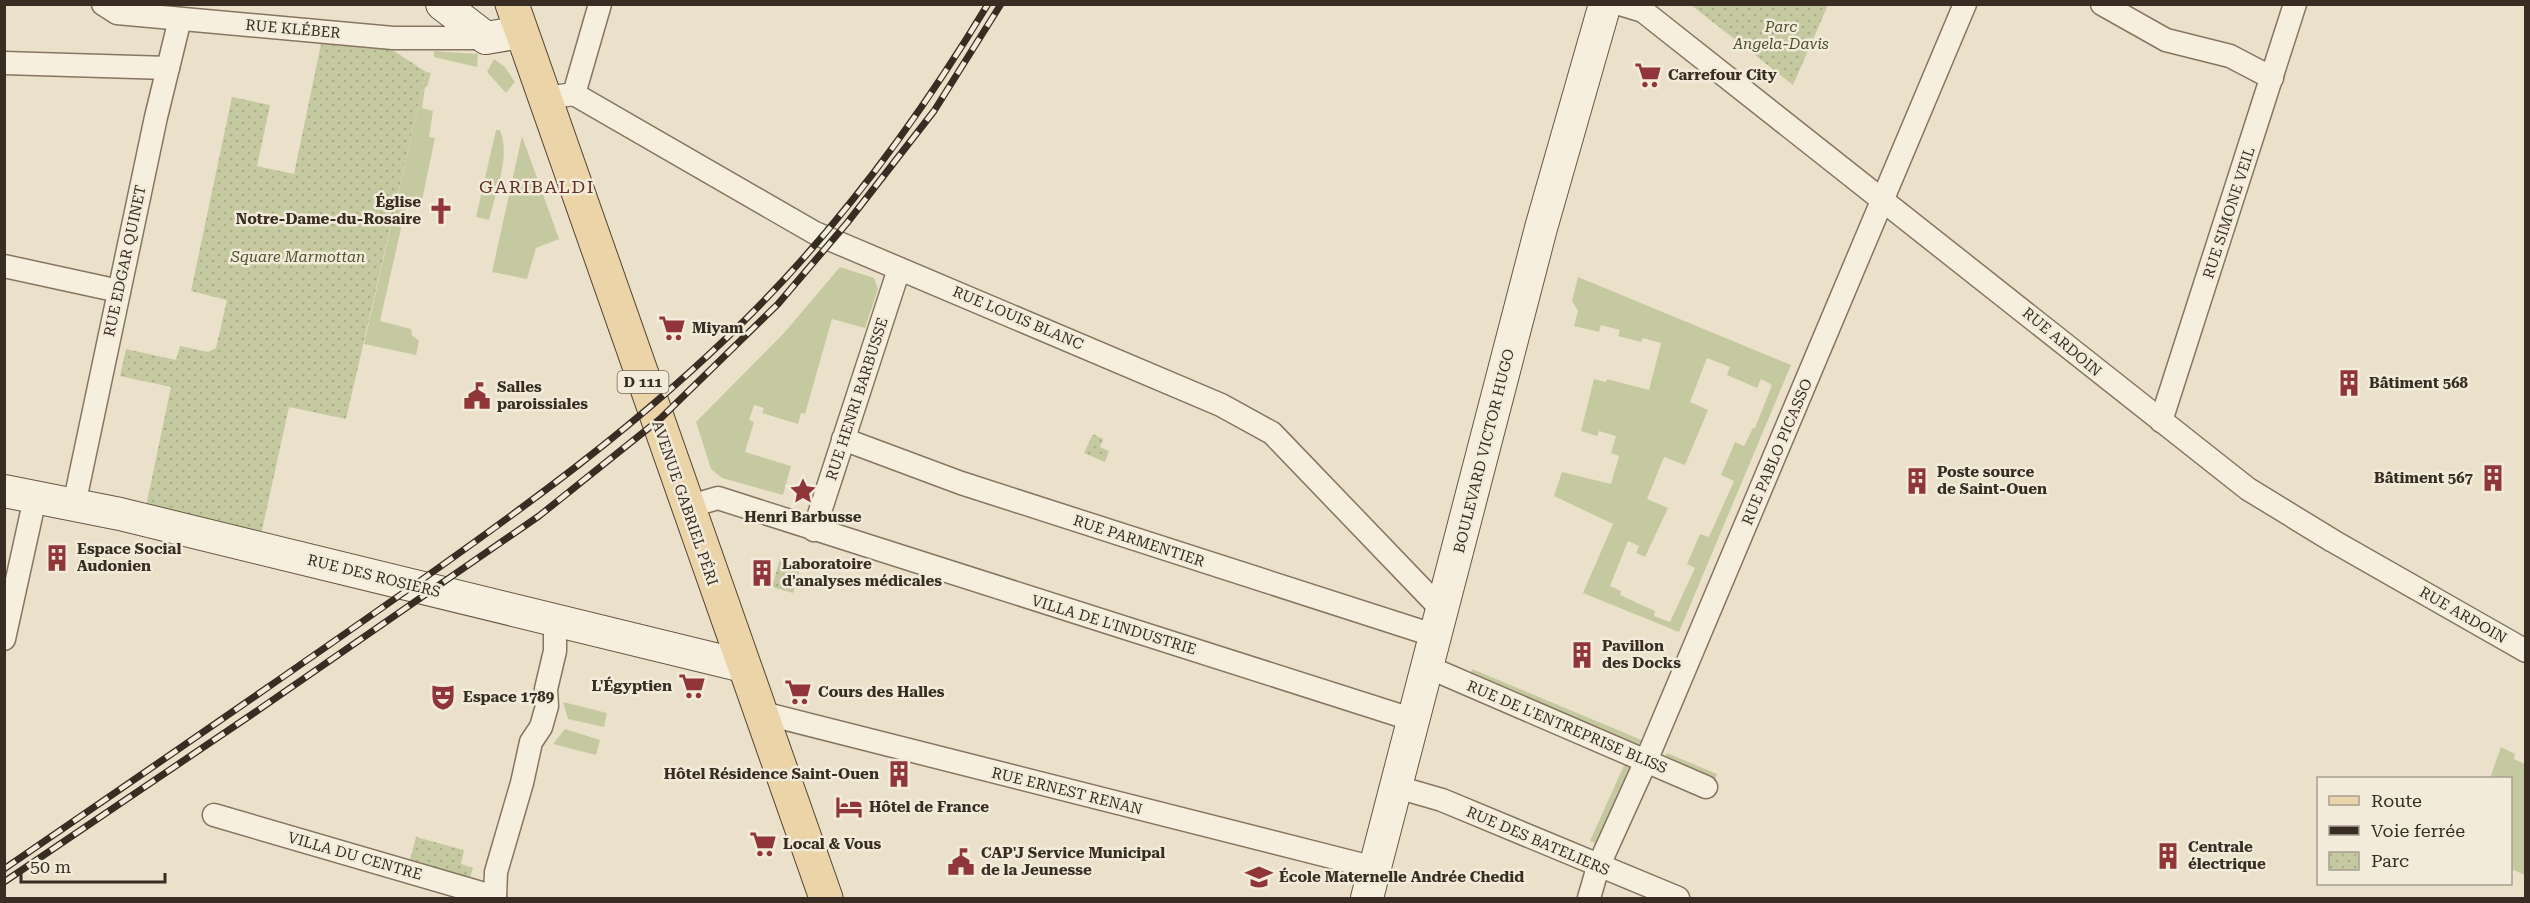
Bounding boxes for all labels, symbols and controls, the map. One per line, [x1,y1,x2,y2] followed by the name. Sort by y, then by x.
[245,16,342,42] street label: RUE KLÉBER
[1732,18,1829,53] park label: Parc Angela-Davis
[1633,60,1663,90] supermarket icon: Carrefour City
[1668,66,1777,84] place label: Carrefour City
[2199,145,2259,281] street label: RUE SIMONE VEIL
[479,176,595,197] district label: GARIBALDI
[100,184,150,338] street label: RUE EDGAR QUINET
[236,192,421,228] place label: Église Notre-Dame-du-Rosaire
[426,196,456,226] church icon: Église Notre-Dame-du-Rosaire
[230,248,365,266] park label: Square Marmottan
[950,282,1086,354] street label: RUE LOUIS BLANC
[2019,304,2105,380] street label: RUE ARDOIN
[657,313,687,343] supermarket icon: Miyam
[822,315,892,483] street label: RUE HENRI BARBUSSE
[692,319,744,337] place label: Miyam
[1450,347,1518,555] street label: BOULEVARD VICTOR HUGO
[2334,368,2364,398] building icon: Bâtiment 568
[618,371,668,393] road number: D 111
[2369,374,2469,392] place label: Bâtiment 568
[1738,376,1816,528] street label: RUE PABLO PICASSO
[497,378,588,413] place label: Salles paroissiales
[462,381,492,411] public building icon: Salles paroissiales
[648,418,722,588] street label: AVENUE GABRIEL PÉRI
[1937,463,2047,498] place label: Poste source de Saint-Ouen
[2478,463,2508,493] building icon: Bâtiment 567
[1902,466,1932,496] building icon: Poste source de Saint-Ouen
[2374,469,2474,487] place label: Bâtiment 567
[788,476,818,506] place icon: Henri Barbusse
[744,508,862,526] place label: Henri Barbusse
[1071,511,1208,571] street label: RUE PARMENTIER
[77,540,181,575] place label: Espace Social Audonien
[42,543,72,573] building icon: Espace Social Audonien
[306,551,442,601] street label: RUE DES ROSIERS
[782,555,942,590] place label: Laboratoire d'analyses médicales
[747,558,777,588] building icon: Laboratoire d'analyses médicales
[2416,583,2510,647] street label: RUE ARDOIN
[1029,591,1199,659] street label: VILLA DE L'INDUSTRIE
[1602,637,1681,672] place label: Pavillon des Docks
[1567,640,1597,670] building icon: Pavillon des Docks
[677,671,707,701] supermarket icon: L'Égyptien
[592,676,672,695] place label: L'Égyptien
[783,677,813,707] supermarket icon: Cours des Halles
[1464,677,1670,777] street label: RUE DE L'ENTREPRISE BLISS
[428,682,458,712] theatre icon: Espace 1789
[818,683,945,701] place label: Cours des Halles
[463,688,555,706] place label: Espace 1789
[884,759,914,789] building icon: Hôtel Résidence Saint-Ouen
[990,764,1144,818] street label: RUE ERNEST RENAN
[664,765,879,783] place label: Hôtel Résidence Saint-Ouen
[2317,777,2512,885] legend
[2371,790,2422,811] text: Route
[834,792,864,822] hotel icon: Hôtel de France
[869,798,989,816] place label: Hôtel de France
[1464,803,1612,879] street label: RUE DES BATELIERS
[2371,820,2465,841] text: Voie ferrée
[286,828,424,884] street label: VILLA DU CENTRE
[748,829,778,859] supermarket icon: Local & Vous
[783,835,881,853] place label: Local & Vous
[2188,838,2266,873] place label: Centrale électrique
[2153,841,2183,871] building icon: Centrale électrique
[981,844,1165,879] place label: CAP'J Service Municipal de la Jeunesse
[21,846,165,884] scale bar
[946,847,976,877] public building icon: CAP'J Service Municipal de la Jeunesse
[2371,850,2409,871] text: Parc
[30,856,71,877] text: 50 m
[1244,862,1274,892] school or university icon: École Maternelle Andrée Chedid
[1279,867,1524,886] place label: École Maternelle Andrée Chedid

